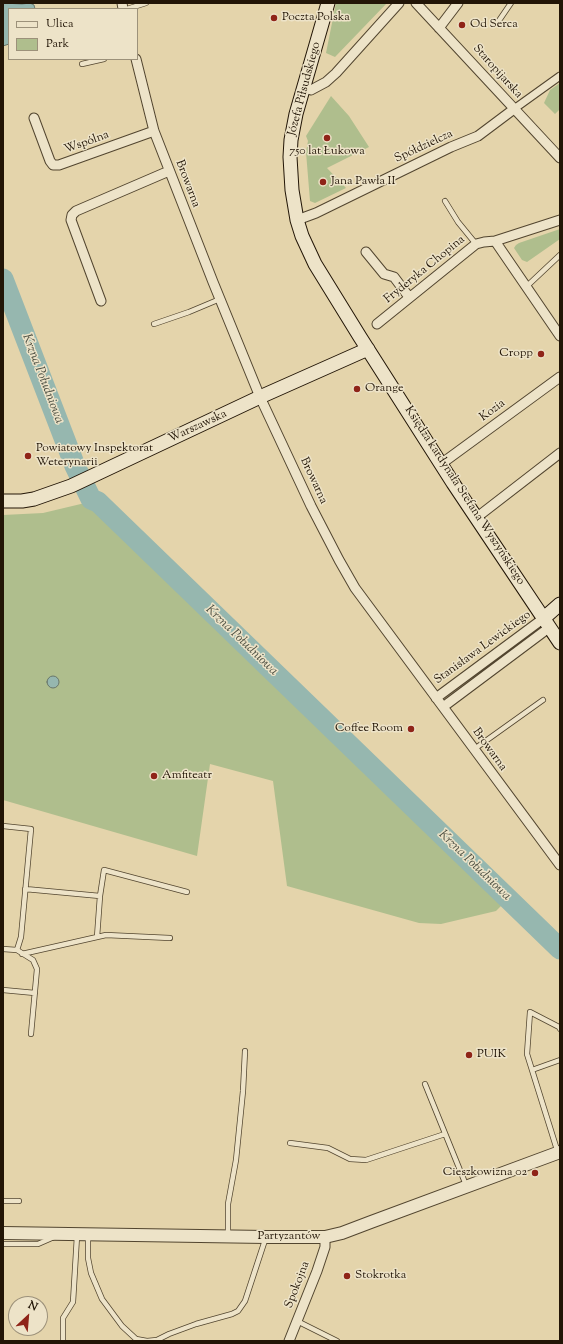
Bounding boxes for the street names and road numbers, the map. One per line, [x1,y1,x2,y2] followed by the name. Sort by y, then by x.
[286,40,324,138] street label: Józefa Piłsudskiego
[469,42,525,102] street label: Staropijarska
[393,127,455,167] street label: Spółdzielcza
[63,128,111,158] street label: Wspólna
[171,158,203,210] street label: Browarna
[382,233,468,307] street label: Fryderyka Chopina
[477,397,509,425] street label: Kozia
[401,404,527,588] street label: Księdza kardynała Stefana Wyszyńskiego
[166,407,230,447] street label: Warszawska
[296,455,330,507] street label: Browarna
[432,608,534,688] street label: Stanisława Lewickiego
[469,726,509,774] street label: Browarna
[258,1230,320,1244] street label: Partyzantów
[282,1260,314,1310] street label: Spokojna

